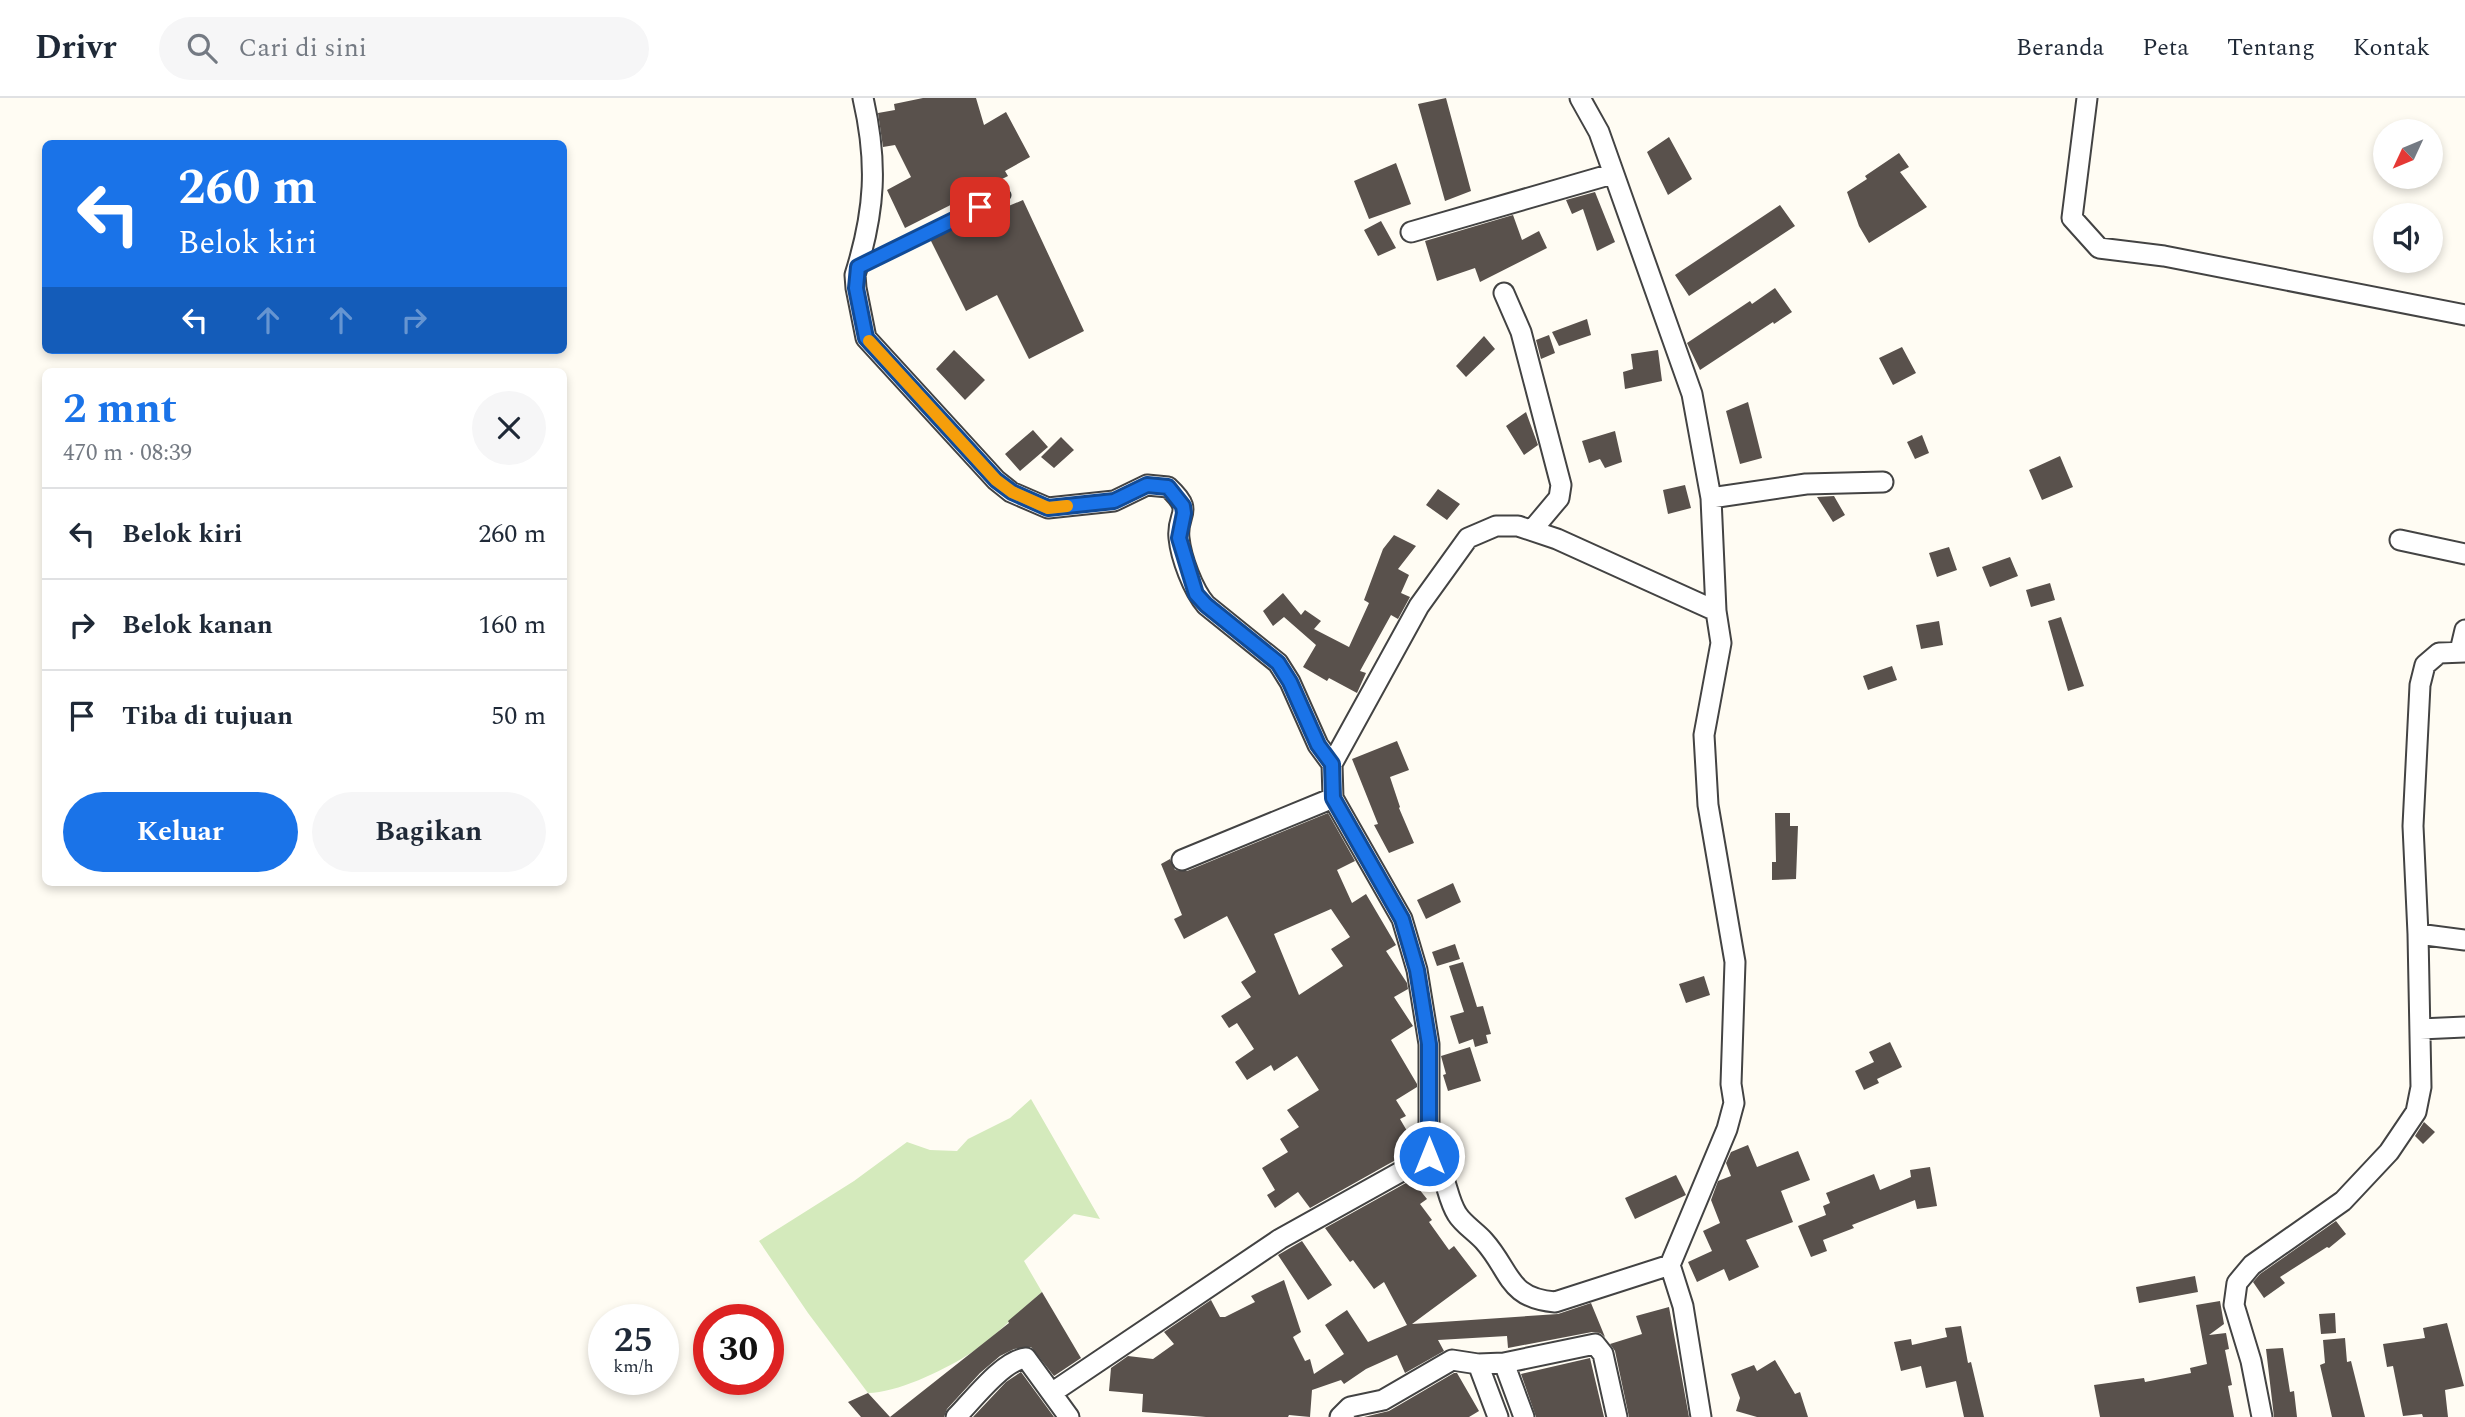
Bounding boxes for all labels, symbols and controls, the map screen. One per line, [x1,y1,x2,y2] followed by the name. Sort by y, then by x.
[159,17,649,80] search box
[35,23,117,73] text: Drivr
[239,28,367,68] text: Cari di sini
[183,29,221,67] icon: search
[2016,30,2104,66] text: Beranda
[2142,30,2189,66] text: Peta
[2227,30,2315,66] text: Tentang
[2353,30,2430,66] text: Kontak
[2373,119,2443,189] north arrow
[2373,119,2443,273] map controls
[178,151,317,226] text: 260 m
[63,168,154,259] icon: left
[950,177,1010,237] pin
[961,188,999,226] icon: arrive
[2373,203,2443,273] button: sound
[178,219,317,268] text: Belok kiri
[176,301,214,339] icon: left
[249,301,287,339] icon: ahead
[322,301,360,339] icon: ahead
[395,301,433,339] icon: right
[63,378,177,441] text: 2 mnt
[472,391,546,465] button: close
[63,436,192,471] text: 470 m · 08:39
[122,514,242,554] text: Belok kiri
[478,514,546,554] text: 260 m
[63,515,101,553] icon: left
[122,605,273,645] text: Belok kanan
[478,605,546,645] text: 160 m
[63,606,101,644] icon: right
[122,696,293,736] text: Tiba di tujuan
[491,696,546,736] text: 50 m
[63,697,101,735] icon: arrive
[63,792,298,872] button: Keluar
[312,792,546,872] button: Bagikan
[1392,1119,1466,1193] position arrow
[693,1304,784,1395] speed limit sign: 30
[614,1314,653,1367] text: 25
[613,1353,654,1380] text: km/h

